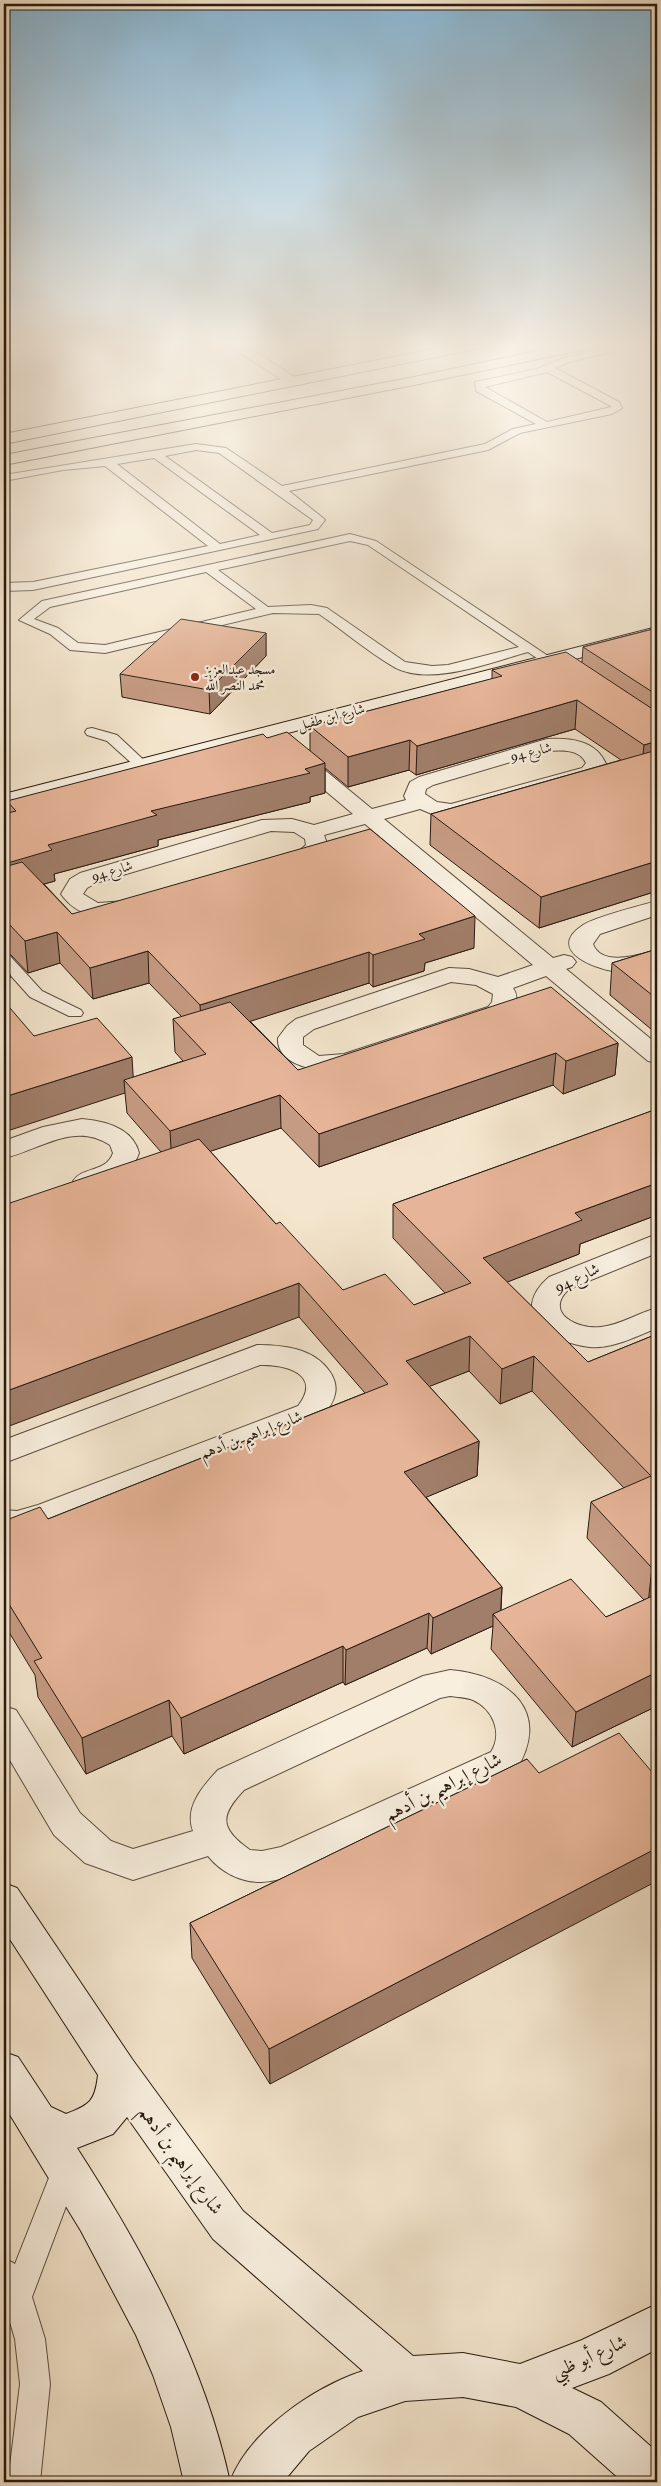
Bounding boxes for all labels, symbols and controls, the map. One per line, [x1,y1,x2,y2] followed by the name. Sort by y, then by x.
[203,661,275,695] place label: مسجد عبدالعزيز محمد النصر الله
[189,671,201,683] marker: مسجد عبدالعزيز محمد النصر الله
[295,700,368,737] street label: شارع ابن طفيل
[508,739,554,768] street label: شارع 94
[88,857,135,888] street label: شارع 94
[550,1258,604,1301] street label: شارع 94
[196,1404,307,1469] street label: شارع إبراهيم بن أدهم
[380,1746,509,1833] street label: شارع إبراهيم بن أدهم
[128,2100,229,2223] street label: شارع إبراهيم بن أدهم
[547,2329,633,2390] street label: شارع أبو ظبي

